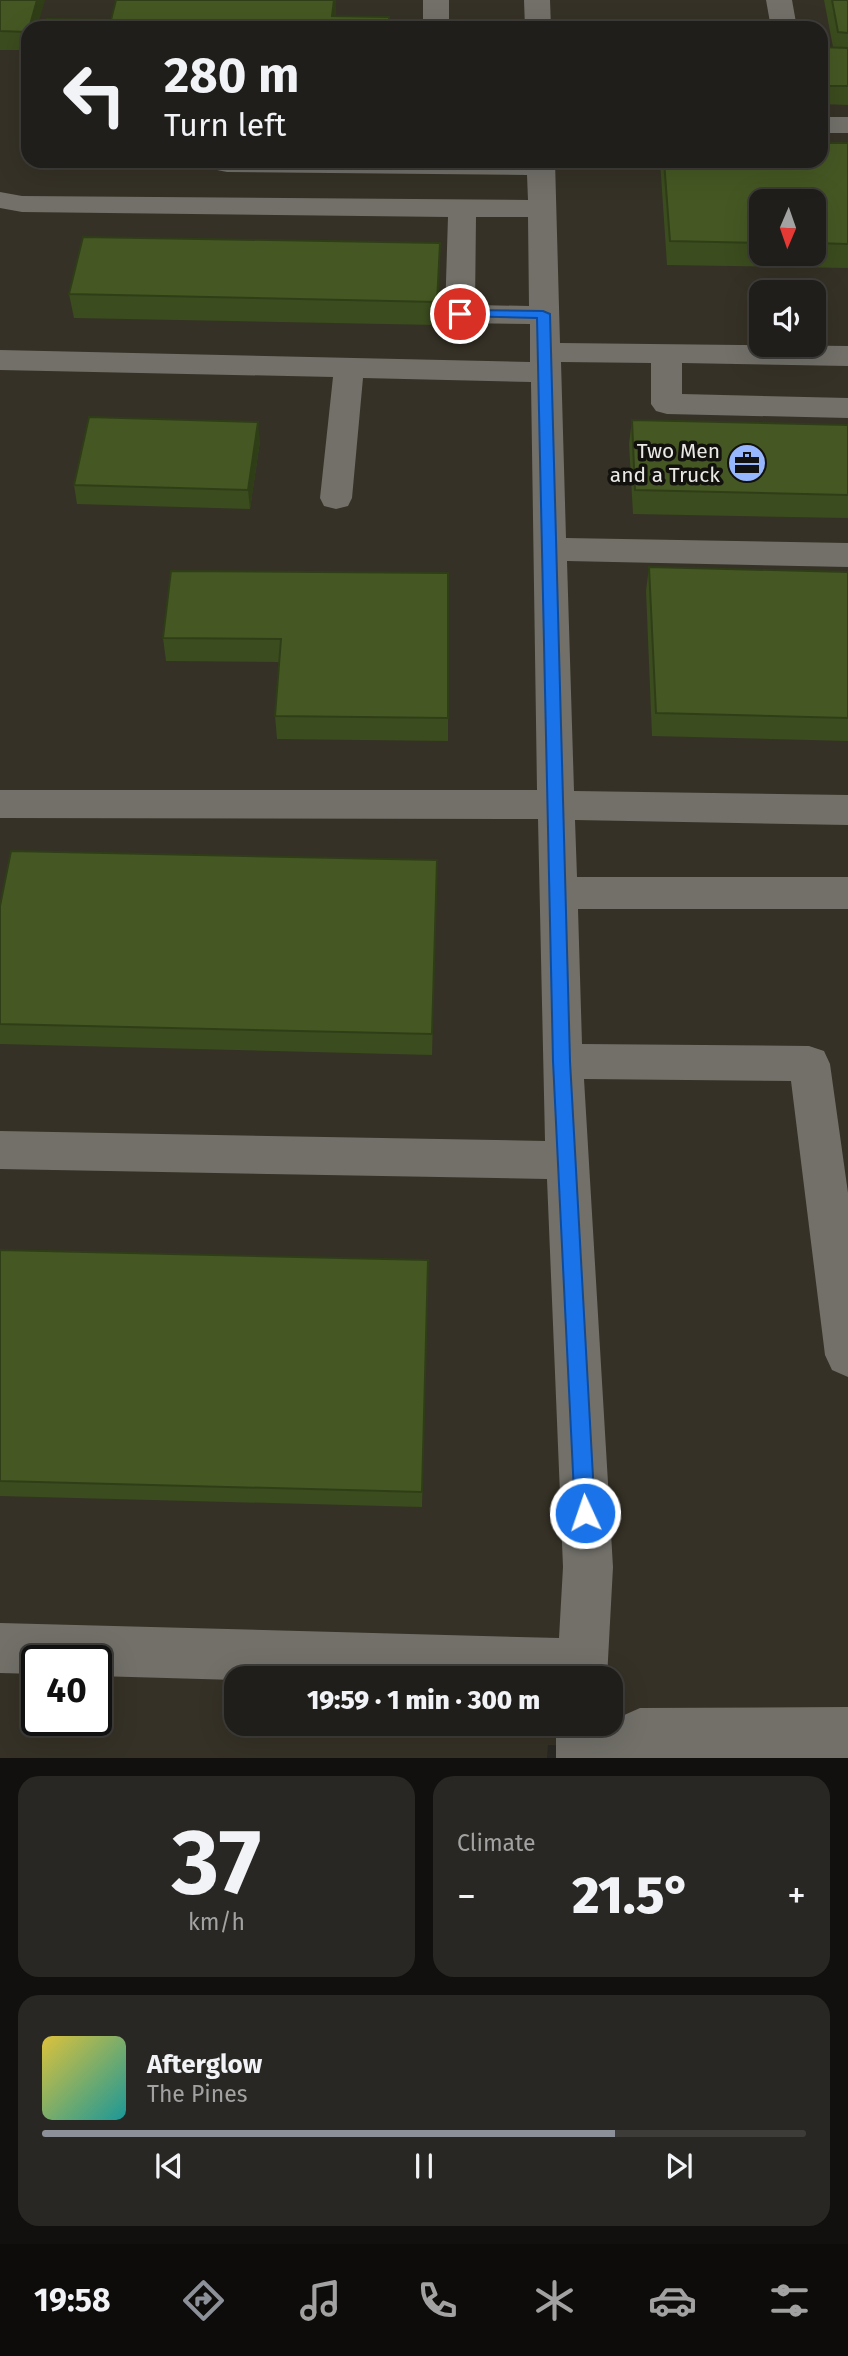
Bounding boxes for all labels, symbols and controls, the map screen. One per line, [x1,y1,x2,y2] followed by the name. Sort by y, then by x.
[164,46,300,105] text: 280 m
[49,49,140,140] icon: left
[164,106,286,144] text: Turn left
[749,189,826,266] north arrow
[749,189,826,357] map controls
[749,280,826,357] button: sound
[430,284,490,344] pin
[441,295,479,333] icon: arrive
[610,438,720,488] place label: Two Men and a Truck
[726,442,768,484] office icon: Two Men and a Truck
[548,1476,622,1550] position arrow
[21,1645,112,1736] speed limit sign: 40
[307,1685,540,1716] text: 19:59 · 1 min · 300 m
[172,1808,261,1917] text: 37
[457,1829,536,1857] text: Climate
[572,1864,691,1927] text: 21.5°
[457,1873,476,1919] text: −
[787,1873,806,1919] text: +
[188,1908,245,1936] text: km/h
[147,2049,262,2080] text: Afterglow
[147,2080,248,2108] text: The Pines
[150,2147,188,2185] icon: previous
[405,2147,443,2185] icon: pause
[660,2147,698,2185] icon: next
[179,2276,228,2325] icon: directions
[296,2276,345,2325] icon: music
[413,2276,462,2325] icon: phone
[530,2276,579,2325] icon: climate
[648,2276,697,2325] icon: car
[765,2276,814,2325] icon: filters
[34,2281,111,2319] text: 19:58

